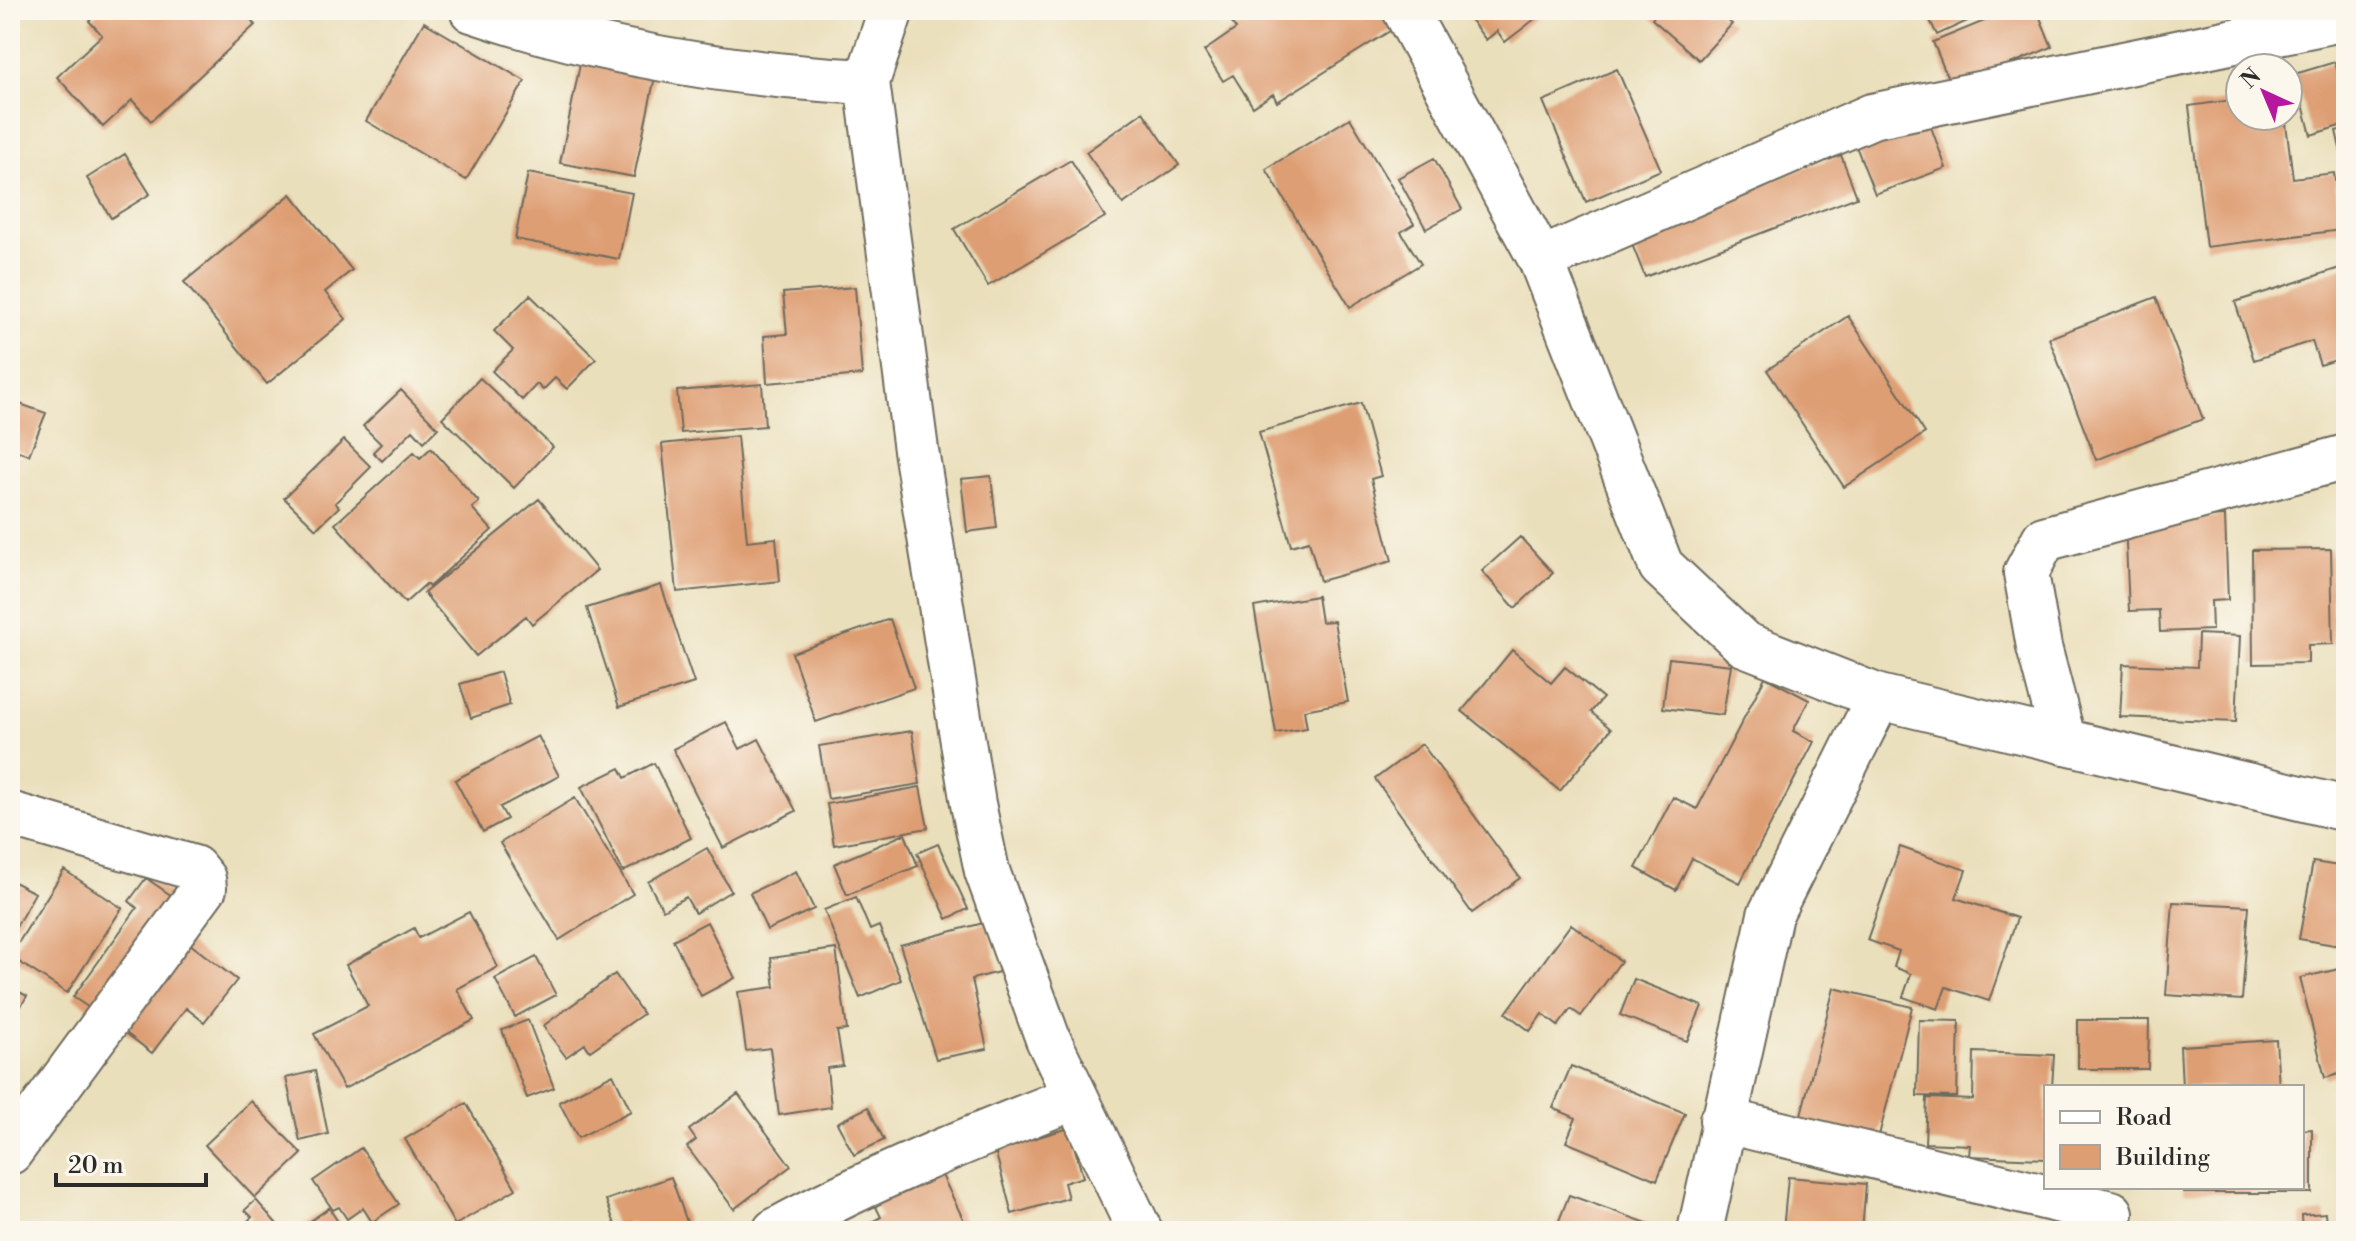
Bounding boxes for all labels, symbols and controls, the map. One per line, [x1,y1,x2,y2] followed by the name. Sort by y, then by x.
[2224,52,2304,132] north arrow
[2236,63,2267,94] text: N
[2044,1085,2304,1189] legend
[2116,1103,2172,1133] text: Road
[56,1137,206,1187] scale bar
[2115,1143,2210,1173] text: Building
[68,1151,124,1181] text: 20 m

